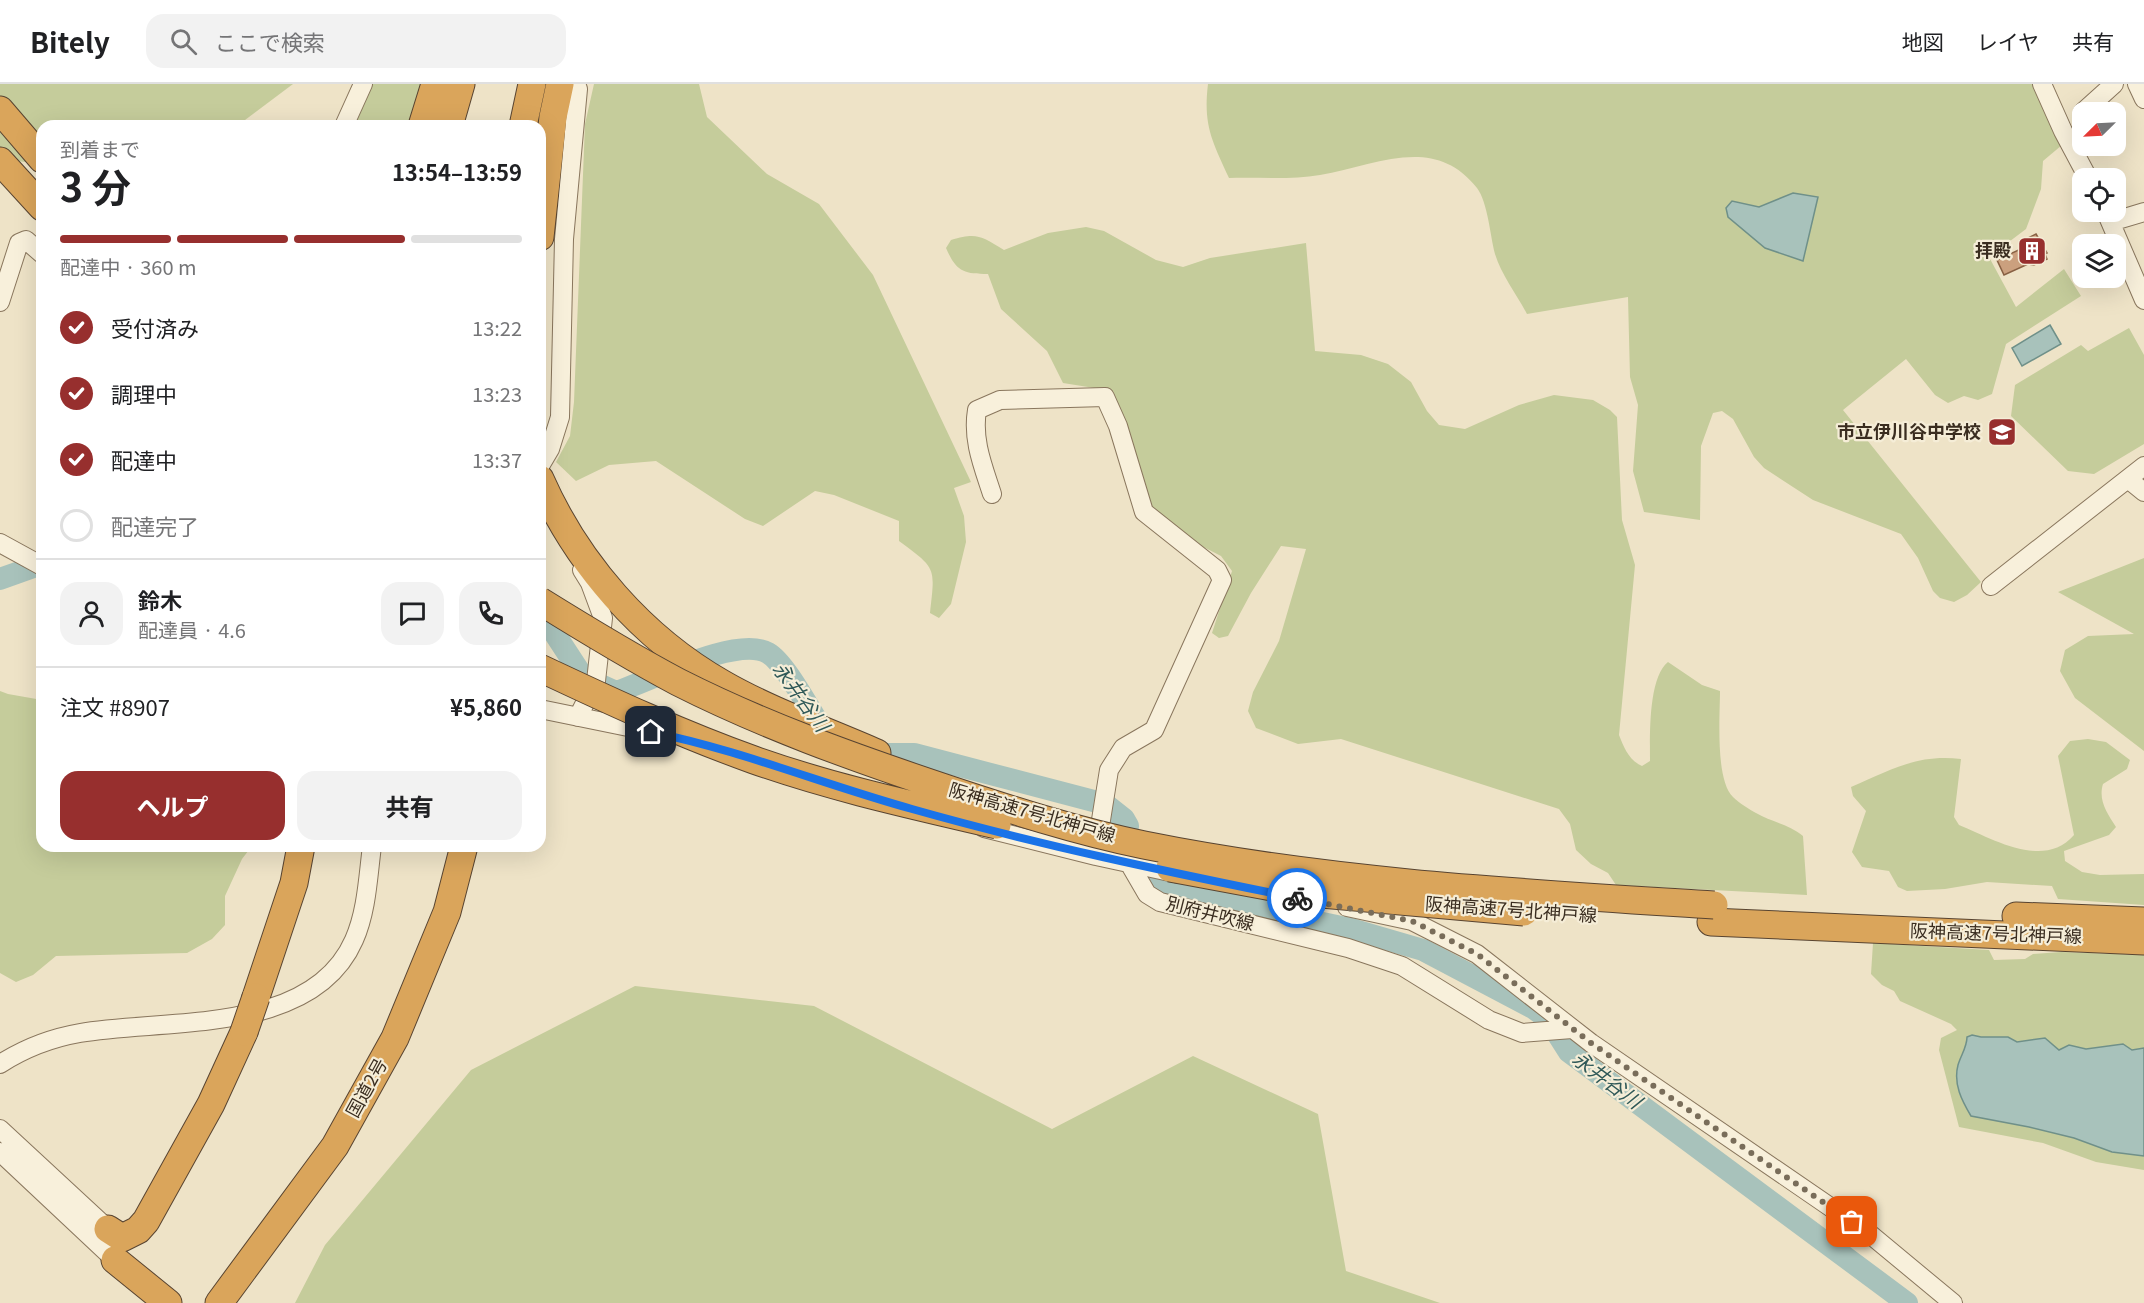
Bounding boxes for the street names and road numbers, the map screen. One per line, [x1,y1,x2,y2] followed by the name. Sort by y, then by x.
[946,775,1119,847] street label: 阪神高速7号北神戸線
[1164,889,1257,936] street label: 別府井吹線
[1424,889,1598,927] street label: 阪神高速7号北神戸線
[1910,916,2082,948] street label: 阪神高速7号北神戸線
[338,1053,392,1121] street label: 国道2号

